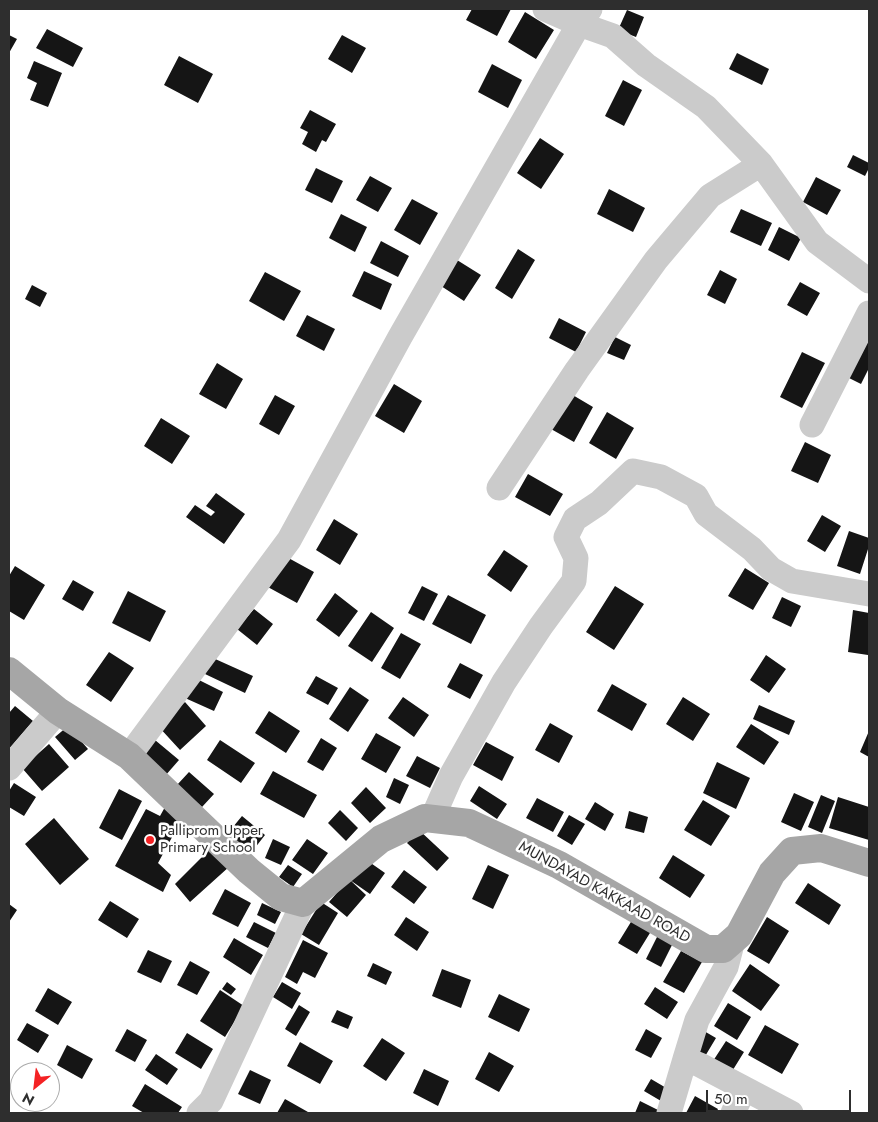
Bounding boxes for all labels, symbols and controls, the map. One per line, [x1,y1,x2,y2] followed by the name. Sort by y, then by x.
[160,822,263,857] place label: Palliprom Upper Primary School
[144,834,156,846] marker: Palliprom Upper Primary School
[515,838,693,948] street label: MUNDAYAD KAKKAAD ROAD
[10,1062,60,1112] north arrow
[708,1080,853,1112] scale bar
[18,1088,38,1111] text: N
[714,1088,748,1110] text: 50 m

